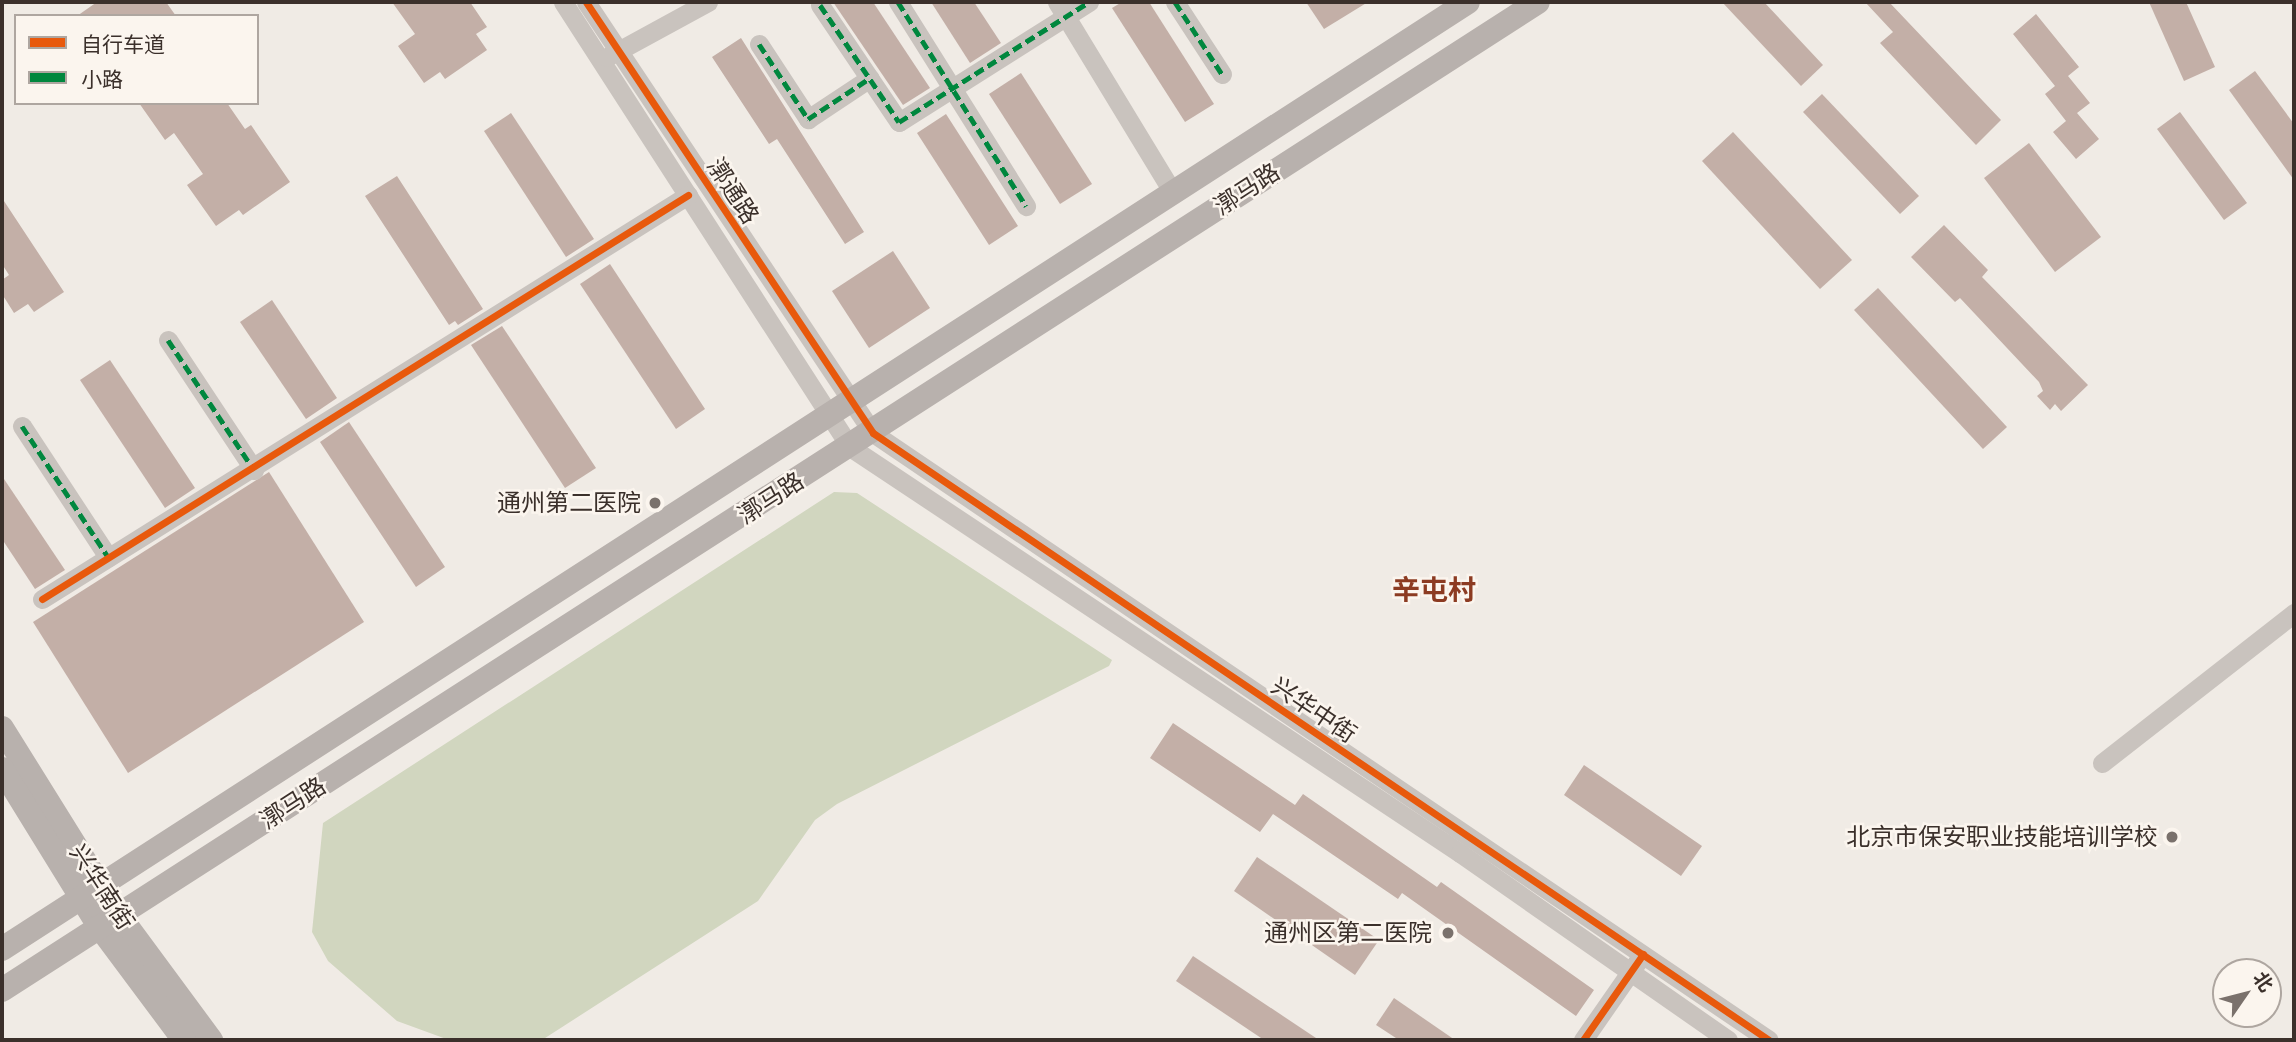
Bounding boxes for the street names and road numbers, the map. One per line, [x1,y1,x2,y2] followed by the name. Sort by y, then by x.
[701,153,765,229] street label: 漷通路
[1209,157,1285,221] street label: 漷马路
[733,466,809,530] street label: 漷马路
[1266,671,1362,749] street label: 兴华中街
[255,771,331,835] street label: 漷马路
[64,839,140,935] street label: 兴华南街

